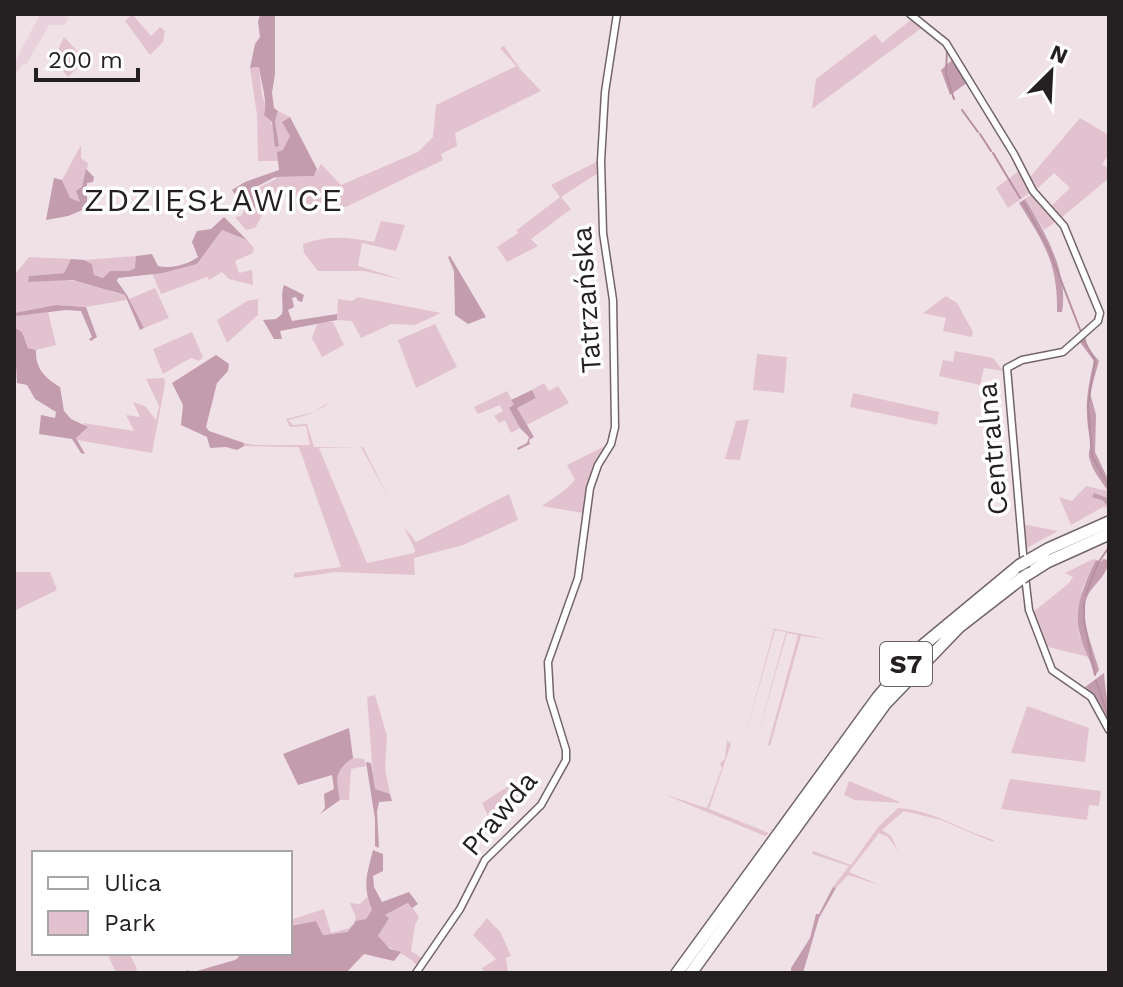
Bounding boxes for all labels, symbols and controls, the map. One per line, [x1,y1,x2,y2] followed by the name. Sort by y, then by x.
[36,32,138,82] scale bar
[1011,32,1091,112] north arrow
[1046,39,1071,69] text: N
[48,46,123,74] text: 200 m
[84,181,344,219] district label: ZDZIĘSŁAWICE
[565,225,608,374] street label: Tatrzańska
[970,381,1015,517] street label: Centralna
[880,642,932,686] road number: S7
[455,764,544,862] street label: Prawda
[32,851,292,955] legend
[104,869,162,897] text: Ulica
[104,909,156,937] text: Park

